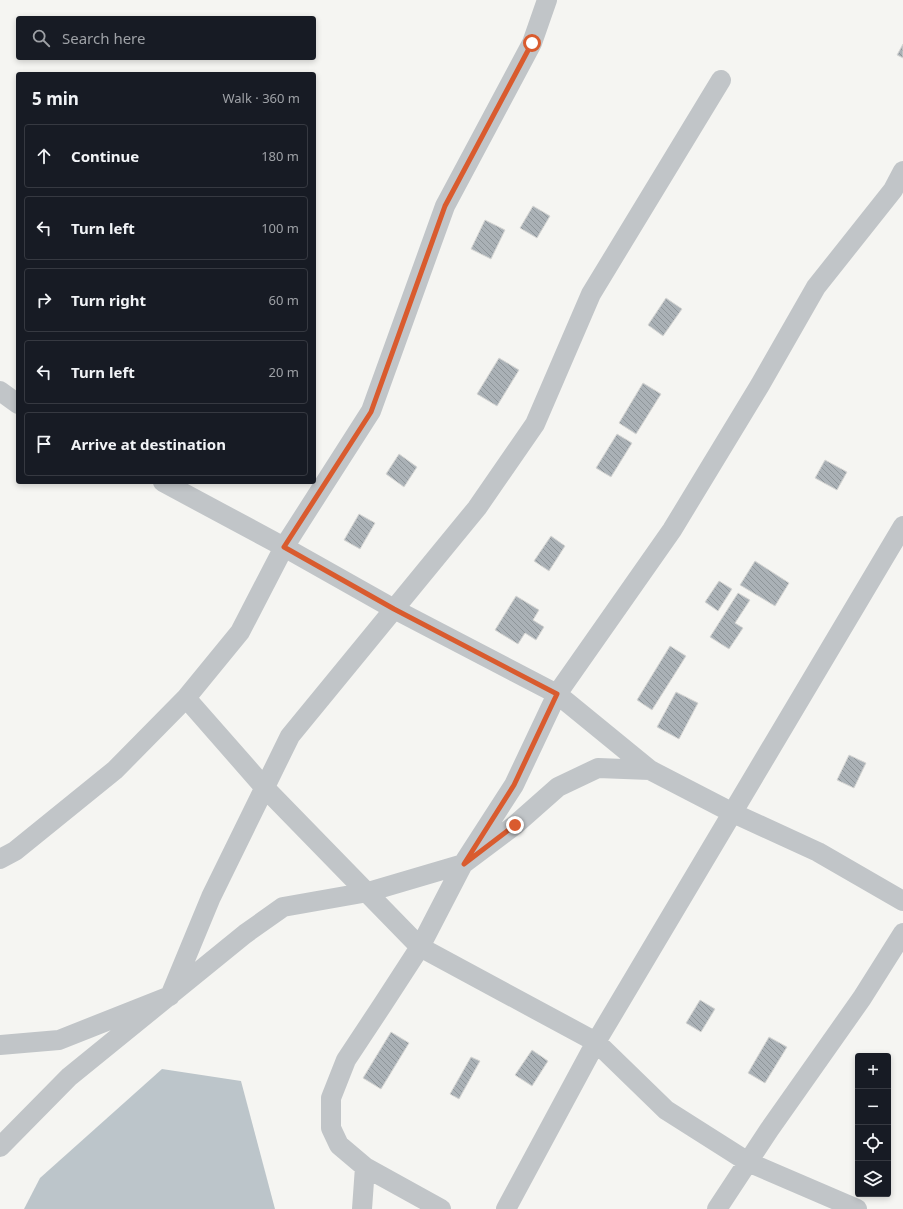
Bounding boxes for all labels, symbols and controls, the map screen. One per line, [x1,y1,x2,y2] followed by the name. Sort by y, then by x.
[16,16,316,60] search box
[30,27,52,49] icon: search
[62,28,145,48] text: Search here
[523,34,541,52] route start
[32,87,79,110] text: 5 min
[222,89,300,107] text: Walk · 360 m
[33,145,55,167] icon: ahead
[71,146,139,166] text: Continue
[261,147,299,165] text: 180 m
[33,217,55,239] icon: left
[71,218,135,238] text: Turn left
[261,219,299,237] text: 100 m
[33,289,55,311] icon: right
[71,290,146,310] text: Turn right
[269,291,299,309] text: 60 m
[33,361,55,383] icon: left
[71,362,135,382] text: Turn left
[269,363,299,381] text: 20 m
[33,433,55,455] icon: arrive
[71,434,226,454] text: Arrive at destination
[506,816,524,834] route end
[855,1053,891,1197] map controls
[855,1053,891,1089] button: +
[855,1089,891,1125] button: −
[855,1125,891,1161] button: locate
[855,1161,891,1197] button: layers

